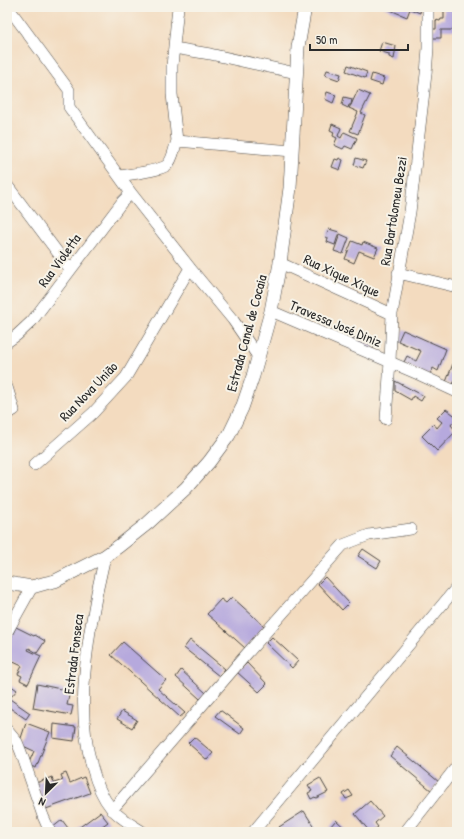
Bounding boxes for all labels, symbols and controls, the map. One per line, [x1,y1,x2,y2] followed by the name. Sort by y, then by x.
[310,26,408,52] scale bar
[316,31,337,48] text: 50 m
[375,155,411,267] street label: Rua Bartolomeu Bezzi
[33,229,85,291] street label: Rua Violetta
[300,249,384,302] street label: Rua Xique Xique
[221,272,271,394] street label: Estrada Canal de Cocaia
[287,295,385,351] street label: Travessa José Diniz
[55,357,122,425] street label: Rua Nova União
[59,612,87,695] street label: Estrada Fonseca
[26,773,66,813] north arrow
[36,794,47,810] text: N

